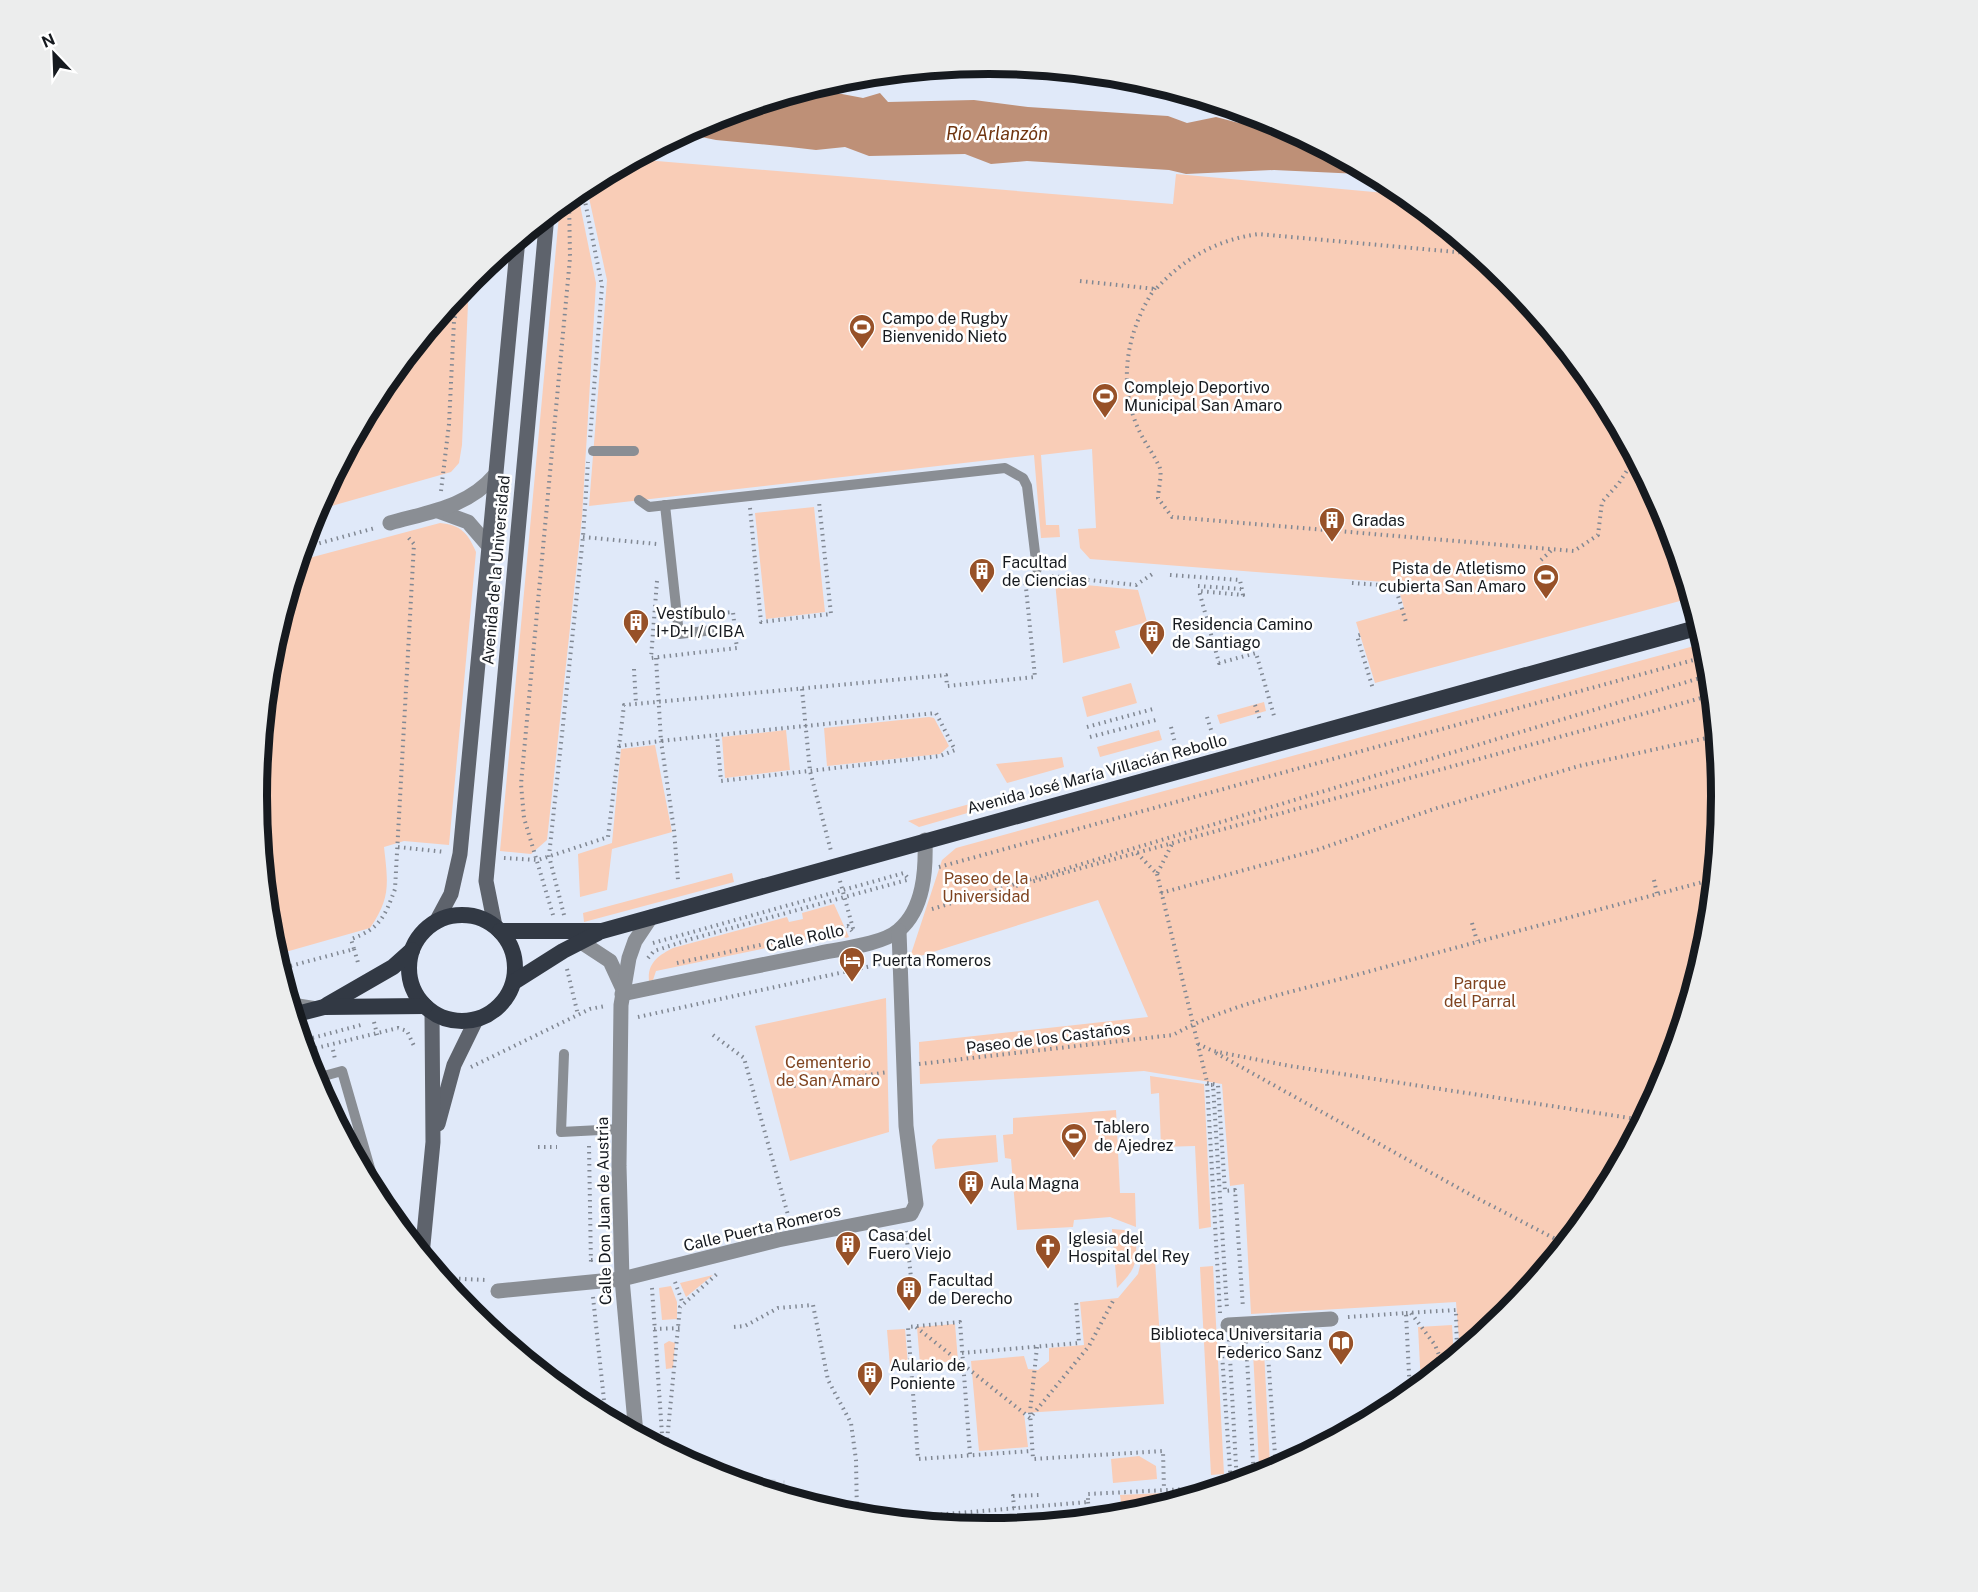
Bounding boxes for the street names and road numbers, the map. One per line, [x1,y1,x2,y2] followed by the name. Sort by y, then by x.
[478,474,514,666] street label: Avenida de la Universidad
[965,730,1229,818] street label: Avenida José María Villacián Rebollo
[764,920,846,956] street label: Calle Rollo
[965,1018,1131,1058] street label: Paseo de los Castaños
[593,1117,615,1305] street label: Calle Don Juan de Austria
[682,1201,842,1255] street label: Calle Puerta Romeros

